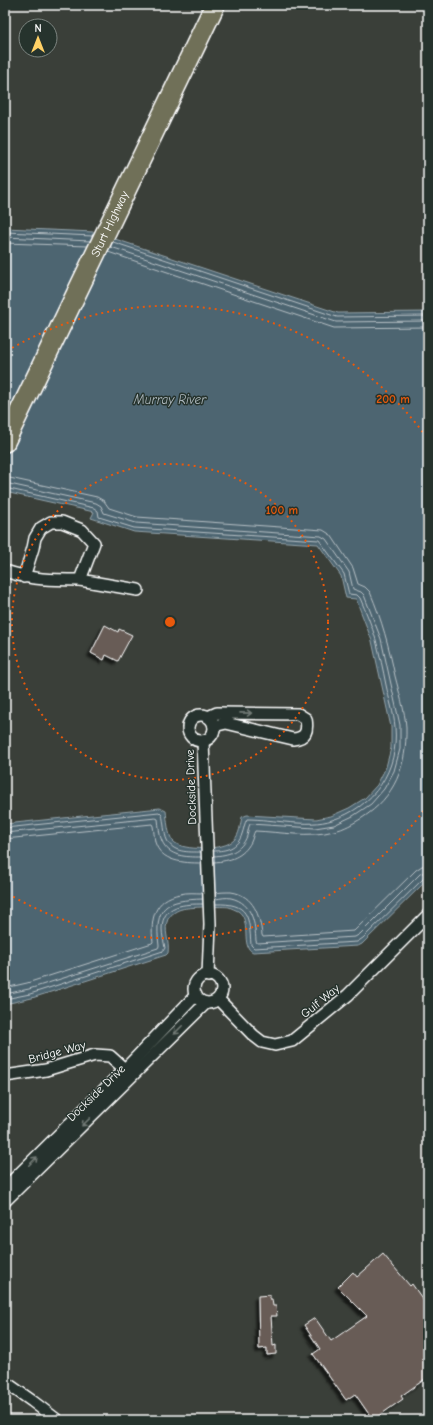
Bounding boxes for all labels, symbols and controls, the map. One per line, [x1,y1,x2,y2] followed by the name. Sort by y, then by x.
[18,18,58,58] north arrow
[34,22,42,35] text: N
[88,188,132,259] street label: Sturt Highway
[133,392,207,407] water label: Murray River
[376,392,410,406] text: 200 m
[266,503,298,517] text: 100 m
[163,615,177,629] centre of rings
[239,710,252,717] one-way arrow
[183,749,199,825] street label: Dockside Drive
[298,981,343,1021] street label: Gulf Way
[173,1025,183,1035] one-way arrow
[27,1037,88,1066] street label: Bridge Way
[64,1062,128,1124] street label: Dockside Drive
[81,1117,91,1127] one-way arrow
[28,1156,38,1166] one-way arrow

